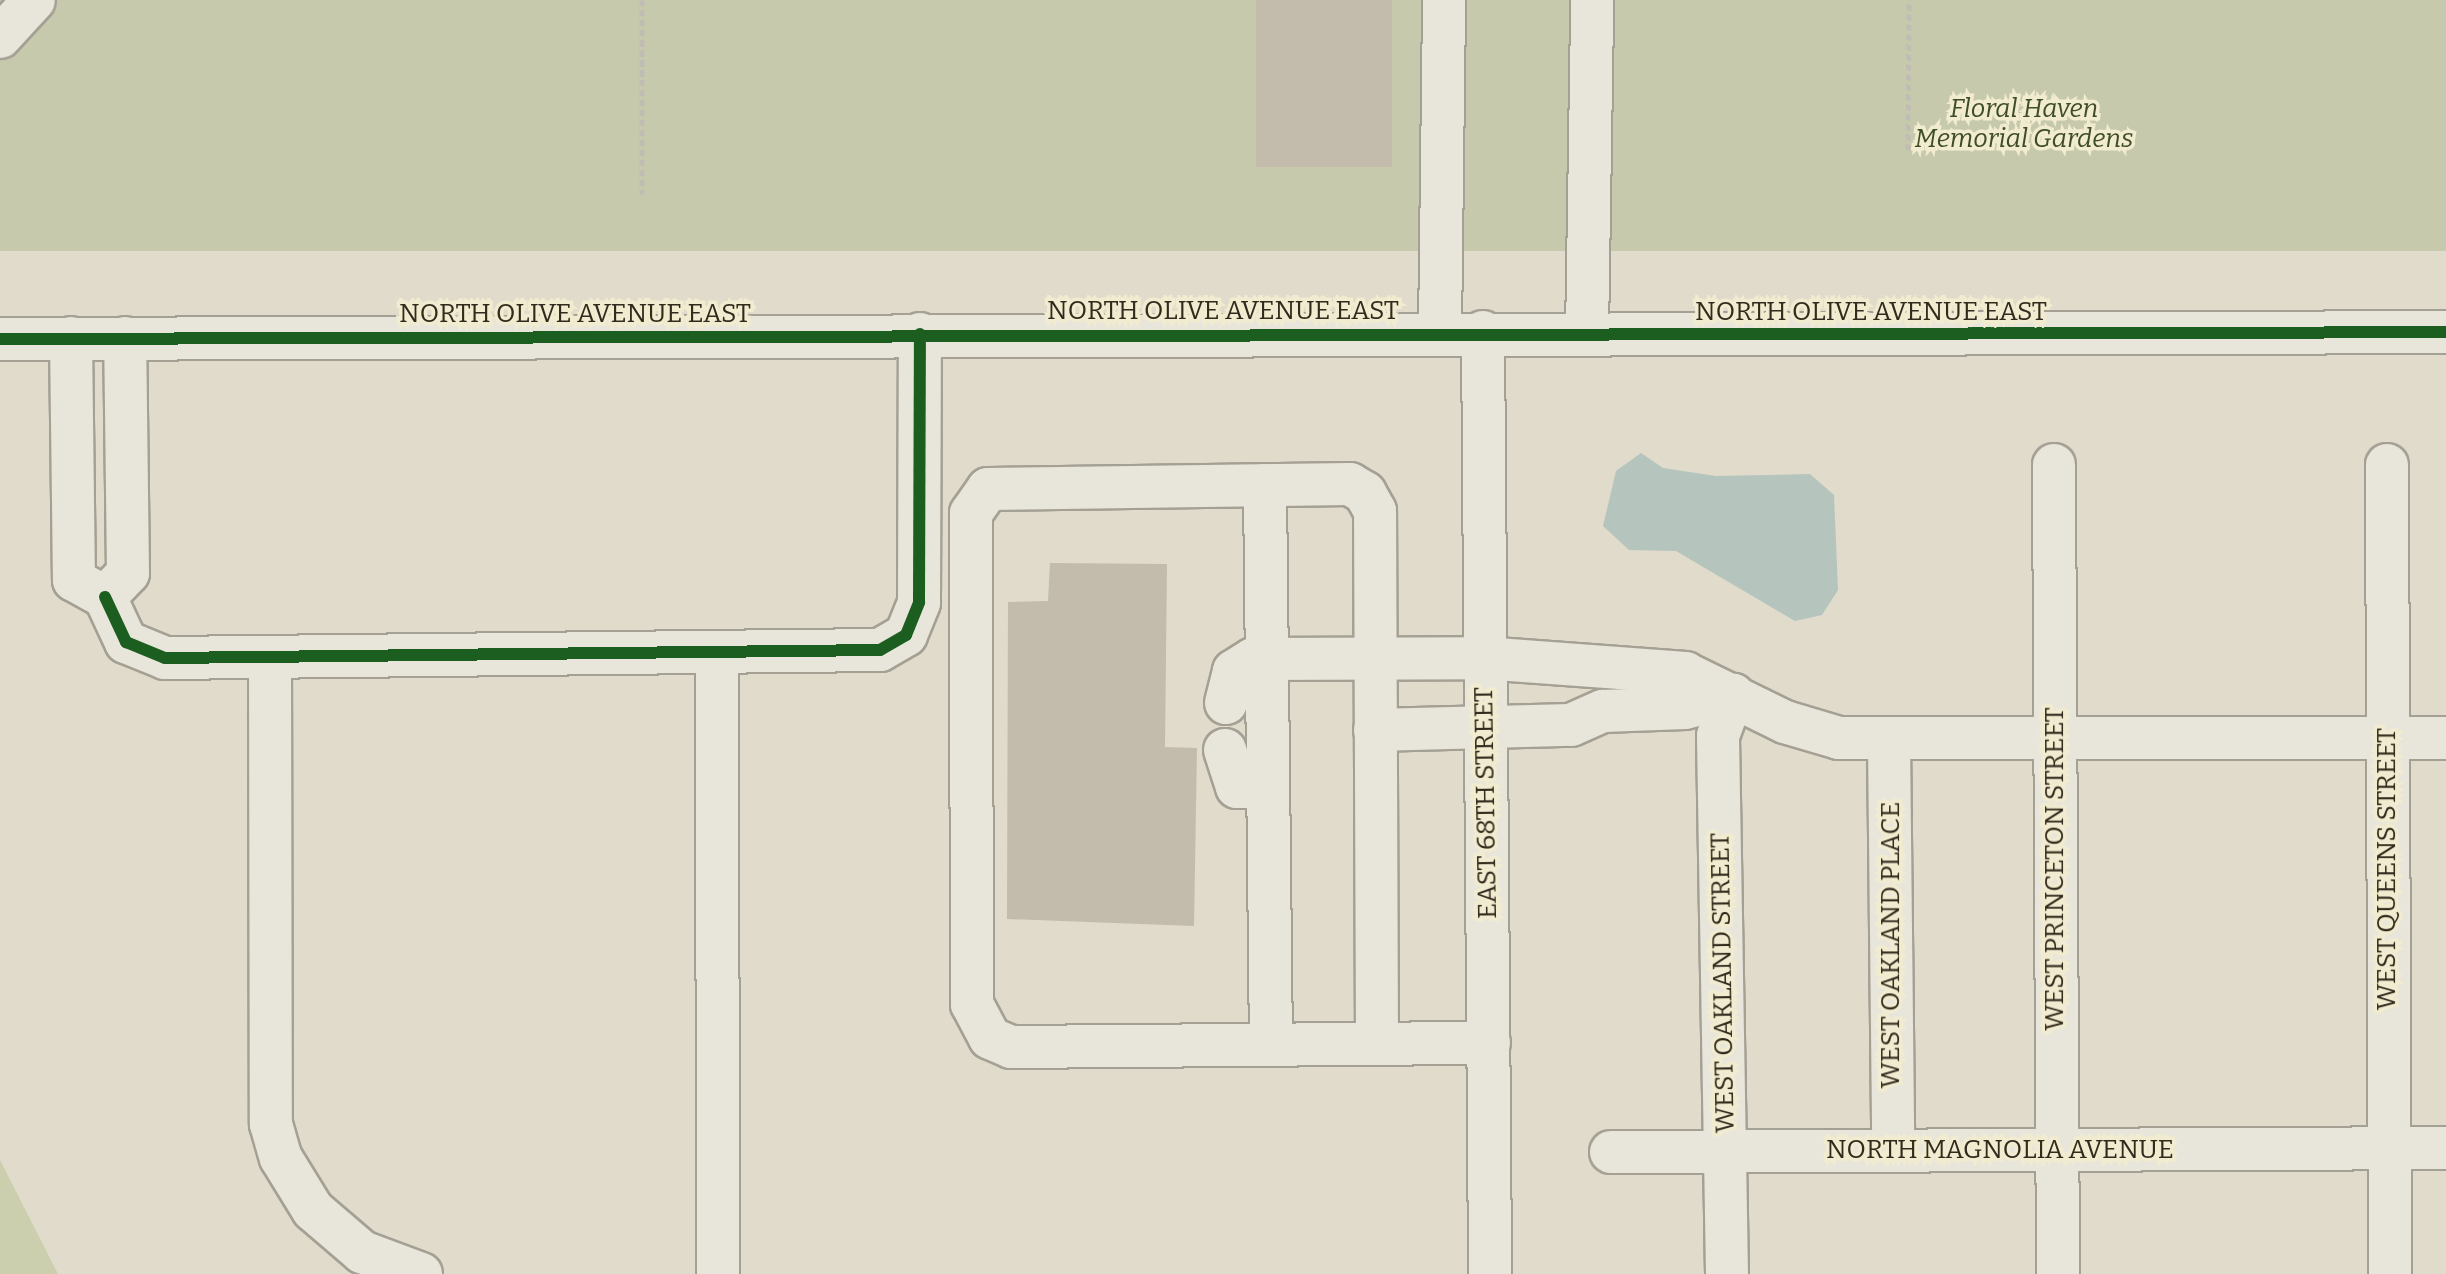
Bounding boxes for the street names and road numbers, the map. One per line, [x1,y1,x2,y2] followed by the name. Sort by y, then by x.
[1047,295,1399,327] street label: NORTH OLIVE AVENUE EAST
[1695,296,2047,328] street label: NORTH OLIVE AVENUE EAST
[399,298,751,330] street label: NORTH OLIVE AVENUE EAST
[1468,687,1504,919] street label: EAST 68TH STREET
[2039,707,2071,1031] street label: WEST PRINCETON STREET
[2371,728,2403,1010] street label: WEST QUEENS STREET
[1875,802,1907,1088] street label: WEST OAKLAND PLACE
[1705,833,1741,1133] street label: WEST OAKLAND STREET
[1826,1134,2174,1166] street label: NORTH MAGNOLIA AVENUE

